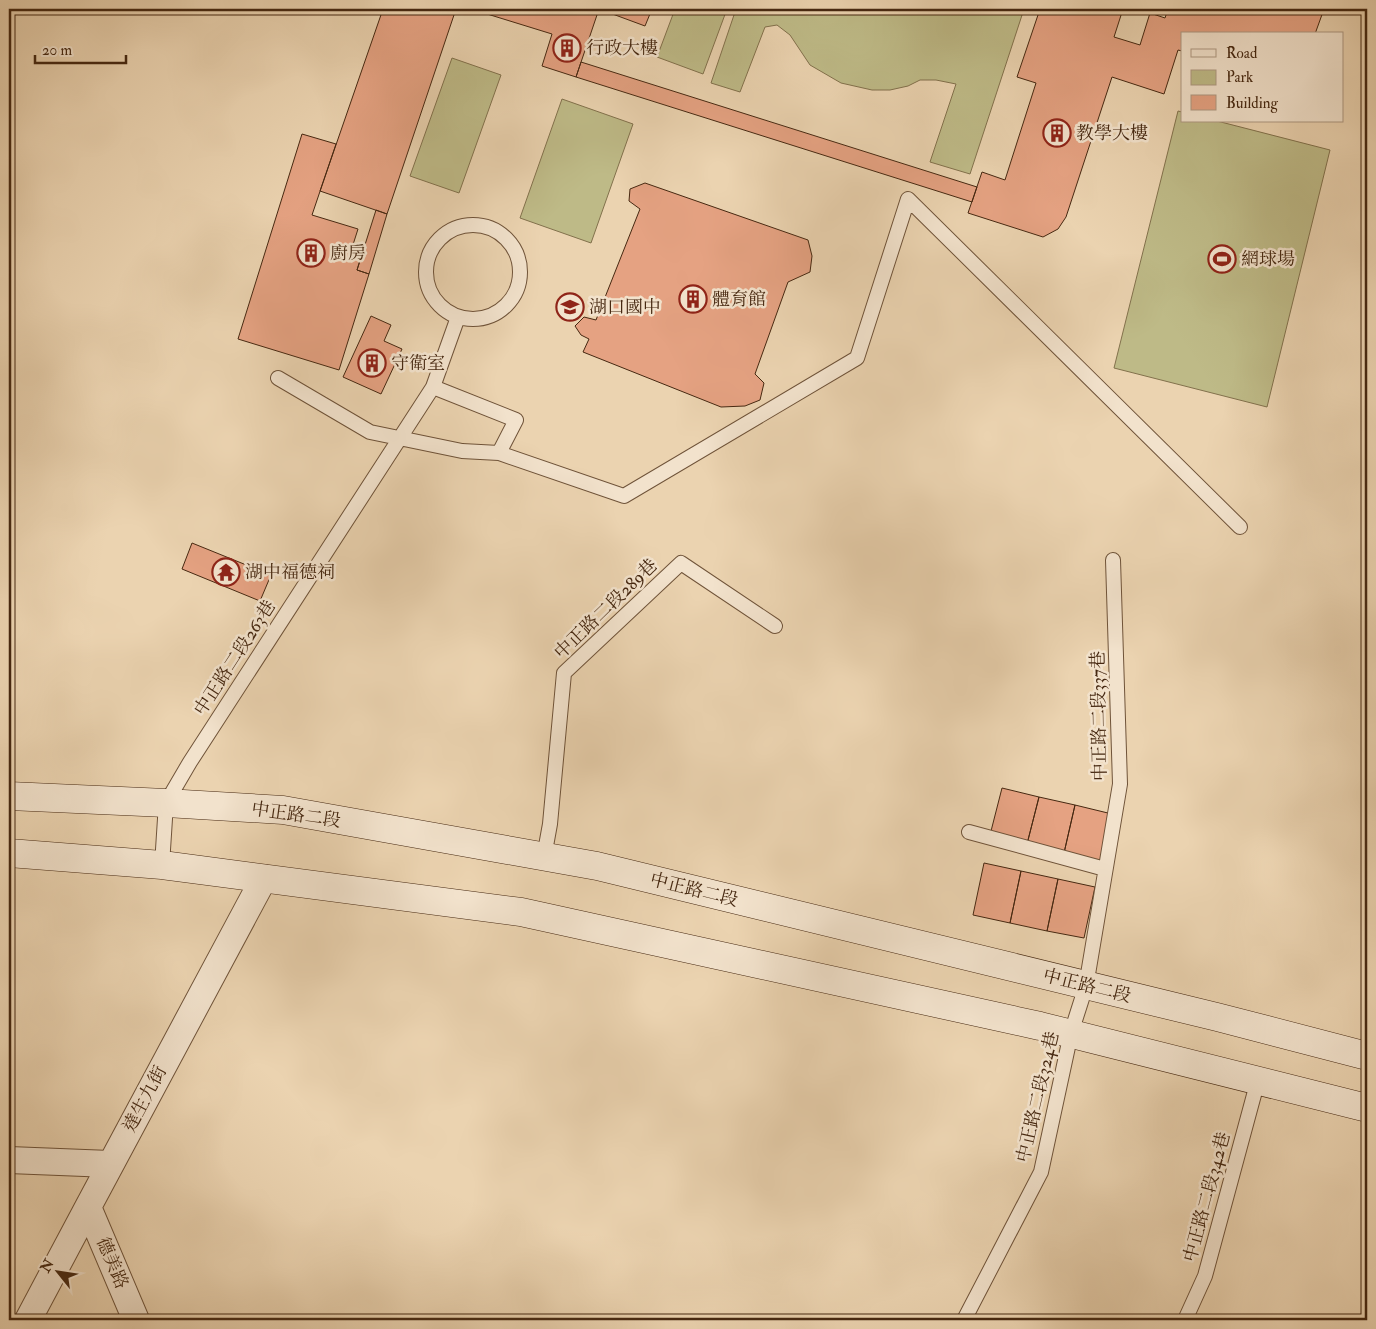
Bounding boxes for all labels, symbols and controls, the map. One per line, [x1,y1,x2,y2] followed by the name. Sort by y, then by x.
[35,32,126,64] scale bar
[1181,32,1344,122] legend
[552,33,582,63] building icon: 行政大樓
[586,37,658,60] place label: 行政大樓
[42,41,72,60] text: 20 m
[1226,44,1258,63] text: Road
[1226,68,1253,87] text: Park
[1226,94,1278,113] text: Building
[1042,118,1072,148] building icon: 教學大樓
[1076,122,1148,145] place label: 教學大樓
[296,238,326,268] building icon: 廚房
[330,242,366,265] place label: 廚房
[1207,244,1237,274] sports icon: 網球場
[1241,248,1295,271] place label: 網球場
[678,284,708,314] building icon: 體育館
[712,288,766,311] place label: 體育館
[555,292,585,322] school or university icon: 湖口國中
[589,296,661,319] place label: 湖口國中
[357,348,387,378] building icon: 守衛室
[391,352,445,375] place label: 守衛室
[550,554,662,664] street label: 中正路二段289巷
[211,557,241,587] temple icon: 湖中福德祠
[245,561,335,584] place label: 湖中福德祠
[189,596,281,720] street label: 中正路二段263巷
[1086,651,1112,781] street label: 中正路二段337巷
[250,797,342,833] street label: 中正路二段
[648,868,740,912] street label: 中正路二段
[1041,964,1133,1008] street label: 中正路二段
[1012,1029,1064,1165] street label: 中正路二段324巷
[118,1062,172,1136] street label: 達生九街
[1179,1129,1235,1265] street label: 中正路二段342巷
[91,1234,133,1292] street label: 德美路
[32,1246,82,1296] north arrow
[36,1256,58,1276] text: N

